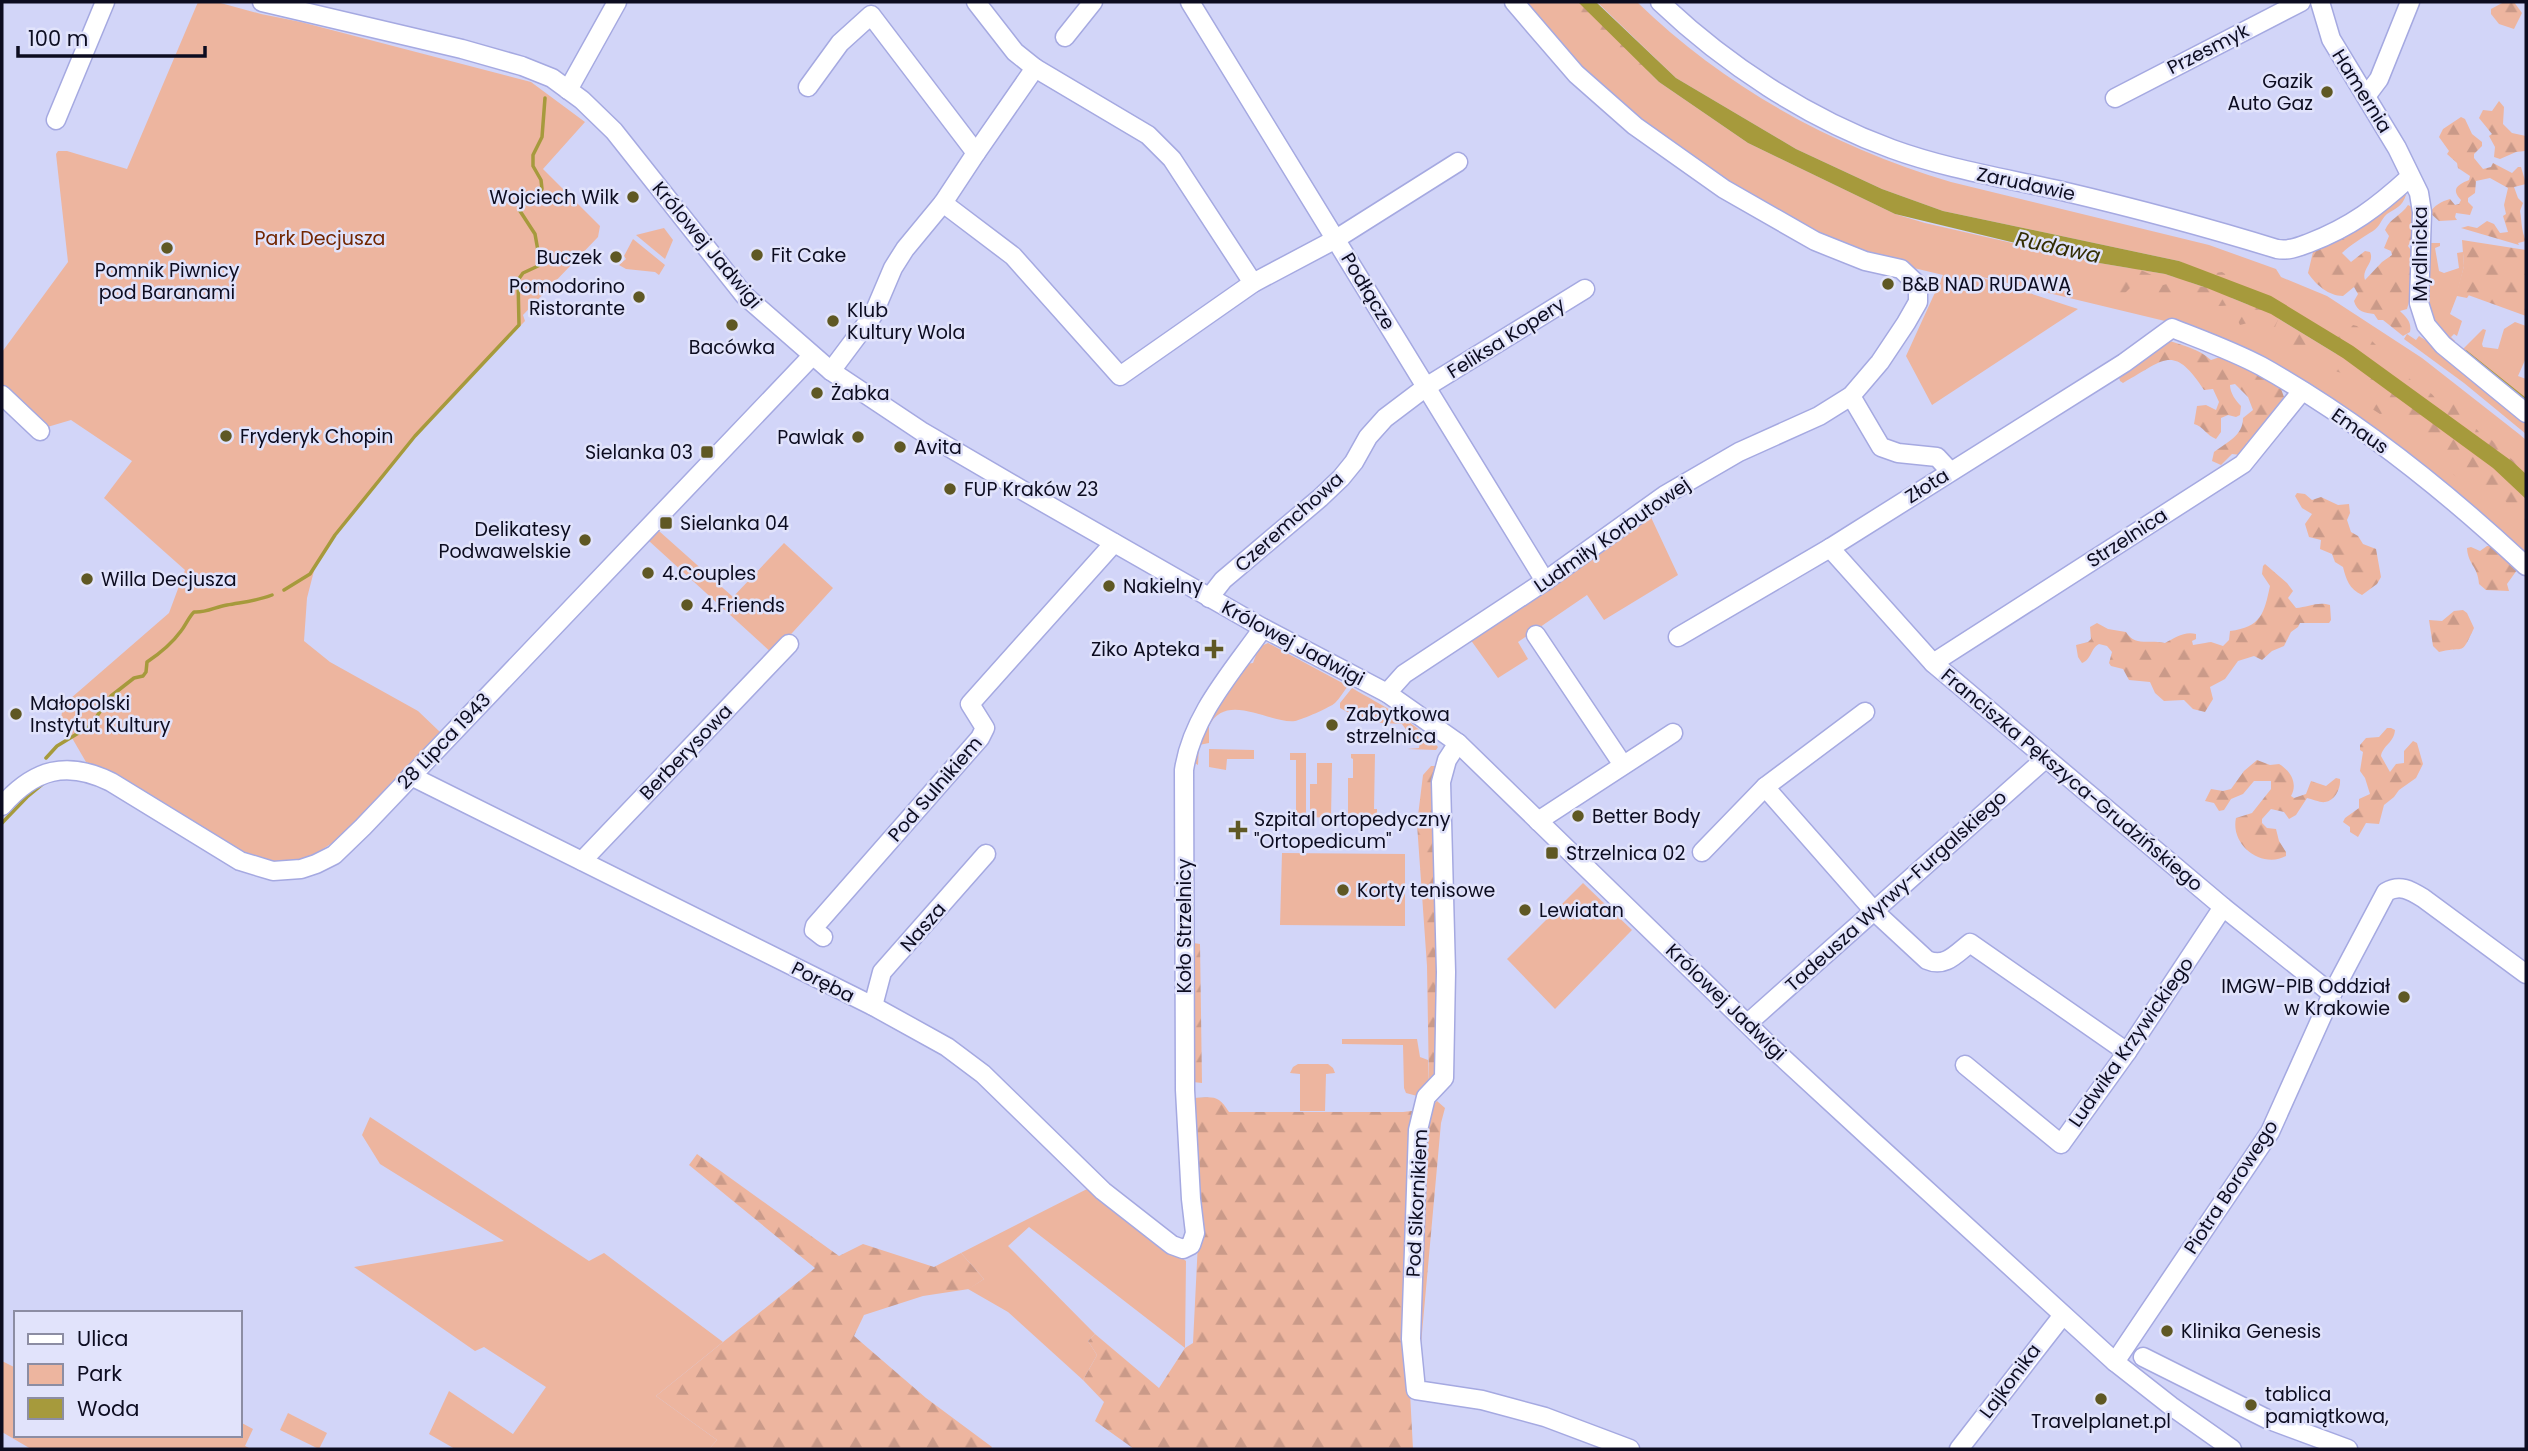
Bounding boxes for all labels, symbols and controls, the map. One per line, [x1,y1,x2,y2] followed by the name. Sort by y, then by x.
[18,14,205,58] scale bar
[2162,17,2254,81] street label: Przesmyk
[28,24,88,53] text: 100 m
[2326,44,2398,138] street label: Hamernia
[2228,68,2313,117] place label: Gazik Auto Gaz
[2319,84,2335,100] marker: Gazik Auto Gaz
[1974,160,2078,208] street label: Zarudawie
[646,176,768,314] street label: Królowej Jadwigi
[489,184,619,211] place label: Wojciech Wilk
[625,189,641,205] marker: Wojciech Wilk
[2407,206,2434,302] street label: Mydlnicka
[2013,224,2103,270] water label: Rudawa
[255,225,385,252] park label: Park Decjusza
[159,240,175,256] marker: Pomnik Piwnicy pod Baranami
[771,242,846,269] place label: Fit Cake
[536,244,602,271] place label: Buczek
[749,247,765,263] marker: Fit Cake
[1334,247,1402,335] street label: Podłącze
[608,249,624,265] marker: Buczek
[95,257,240,306] place label: Pomnik Piwnicy pod Baranami
[1902,271,2071,298] place label: B&B NAD RUDAWĄ
[509,273,625,322] place label: Pomodorino Ristorante
[1880,276,1896,292] marker: B&B NAD RUDAWĄ
[631,289,647,305] marker: Pomodorino Ristorante
[1442,291,1570,385] street label: Feliksa Kopery
[847,297,965,346] place label: Klub Kultury Wola
[825,313,841,329] marker: Klub Kultury Wola
[724,317,740,333] marker: Bacówka
[689,334,775,361] place label: Bacówka
[831,380,890,407] place label: Żabka
[809,385,825,401] marker: Żabka
[2326,402,2394,460] street label: Emaus
[240,423,393,450] place label: Fryderyk Chopin
[777,424,844,451] place label: Pawlak
[218,428,234,444] marker: Fryderyk Chopin
[850,429,866,445] marker: Pawlak
[914,434,962,461] place label: Avita
[585,439,693,466] place label: Sielanka 03
[892,439,908,455] marker: Avita
[699,444,715,460] marker: Sielanka 03
[1900,462,1954,510] street label: Złota
[1229,466,1349,578] street label: Czeremchowa
[1529,471,1695,599] street label: Ludmiły Korbutowej
[964,476,1099,503] place label: FUP Kraków 23
[942,481,958,497] marker: FUP Kraków 23
[2081,502,2173,574] street label: Strzelnica
[680,510,789,537] place label: Sielanka 04
[658,515,674,531] marker: Sielanka 04
[438,516,571,565] place label: Delikatesy Podwawelskie
[577,532,593,548] marker: Delikatesy Podwawelskie
[662,560,756,587] place label: 4.Couples
[640,565,656,581] marker: 4.Couples
[101,566,237,593] place label: Willa Decjusza
[79,571,95,587] marker: Willa Decjusza
[1123,573,1203,600] place label: Nakielny
[1101,578,1117,594] marker: Nakielny
[701,592,785,619] place label: 4.Friends
[1217,594,1369,692] street label: Królowej Jadwigi
[679,597,695,613] marker: 4.Friends
[1091,636,1200,663] place label: Ziko Apteka
[1206,641,1222,657] marker: Ziko Apteka
[1935,662,2209,898] street label: Franciszka Pększyca-Grudzińskiego
[391,687,497,795] street label: 28 Lipca 1943
[30,690,171,739] place label: Małopolski Instytut Kultury
[633,698,739,806] street label: Berberysowa
[1346,701,1450,750] place label: Zabytkowa strzelnica
[8,706,24,722] marker: Małopolski Instytut Kultury
[1324,717,1340,733] marker: Zabytkowa strzelnica
[882,730,988,848] street label: Pod Sulnikiem
[1779,784,2013,998] street label: Tadeusza Wyrwy-Furgalskiego
[1592,803,1701,830] place label: Better Body
[1254,806,1451,855] place label: Szpital ortopedyczny "Ortopedicum"
[1570,808,1586,824] marker: Better Body
[1228,820,1248,840] marker: Szpital ortopedyczny "Ortopedicum"
[1566,840,1685,867] place label: Strzelnica 02
[1544,845,1560,861] marker: Strzelnica 02
[1171,858,1198,993] street label: Koło Strzelnicy
[1357,877,1495,904] place label: Korty tenisowe
[1335,882,1351,898] marker: Korty tenisowe
[894,896,952,958] street label: Nasza
[1539,897,1624,924] place label: Lewiatan
[1517,902,1533,918] marker: Lewiatan
[1660,937,1792,1067] street label: Królowej Jadwigi
[2062,952,2200,1132] street label: Ludwika Krzywickiego
[787,955,859,1009] street label: Poręba
[2221,973,2390,1022] place label: IMGW-PIB Oddział w Krakowie
[2396,989,2412,1005] marker: IMGW-PIB Oddział w Krakowie
[2177,1115,2285,1259] street label: Piotra Borowego
[1400,1128,1434,1278] street label: Pod Sikornikiem
[14,1311,242,1437] legend
[2181,1318,2321,1345] place label: Klinika Genesis
[2159,1323,2175,1339] marker: Klinika Genesis
[77,1324,128,1353] text: Ulica
[1973,1338,2047,1424] street label: Lajkonika
[77,1359,122,1388] text: Park
[2265,1381,2389,1430] place label: tablica pamiątkowa,
[2093,1391,2109,1407] marker: Travelplanet.pl
[77,1394,139,1423] text: Woda
[2243,1397,2259,1413] marker: tablica pamiątkowa,
[2031,1408,2171,1435] place label: Travelplanet.pl

